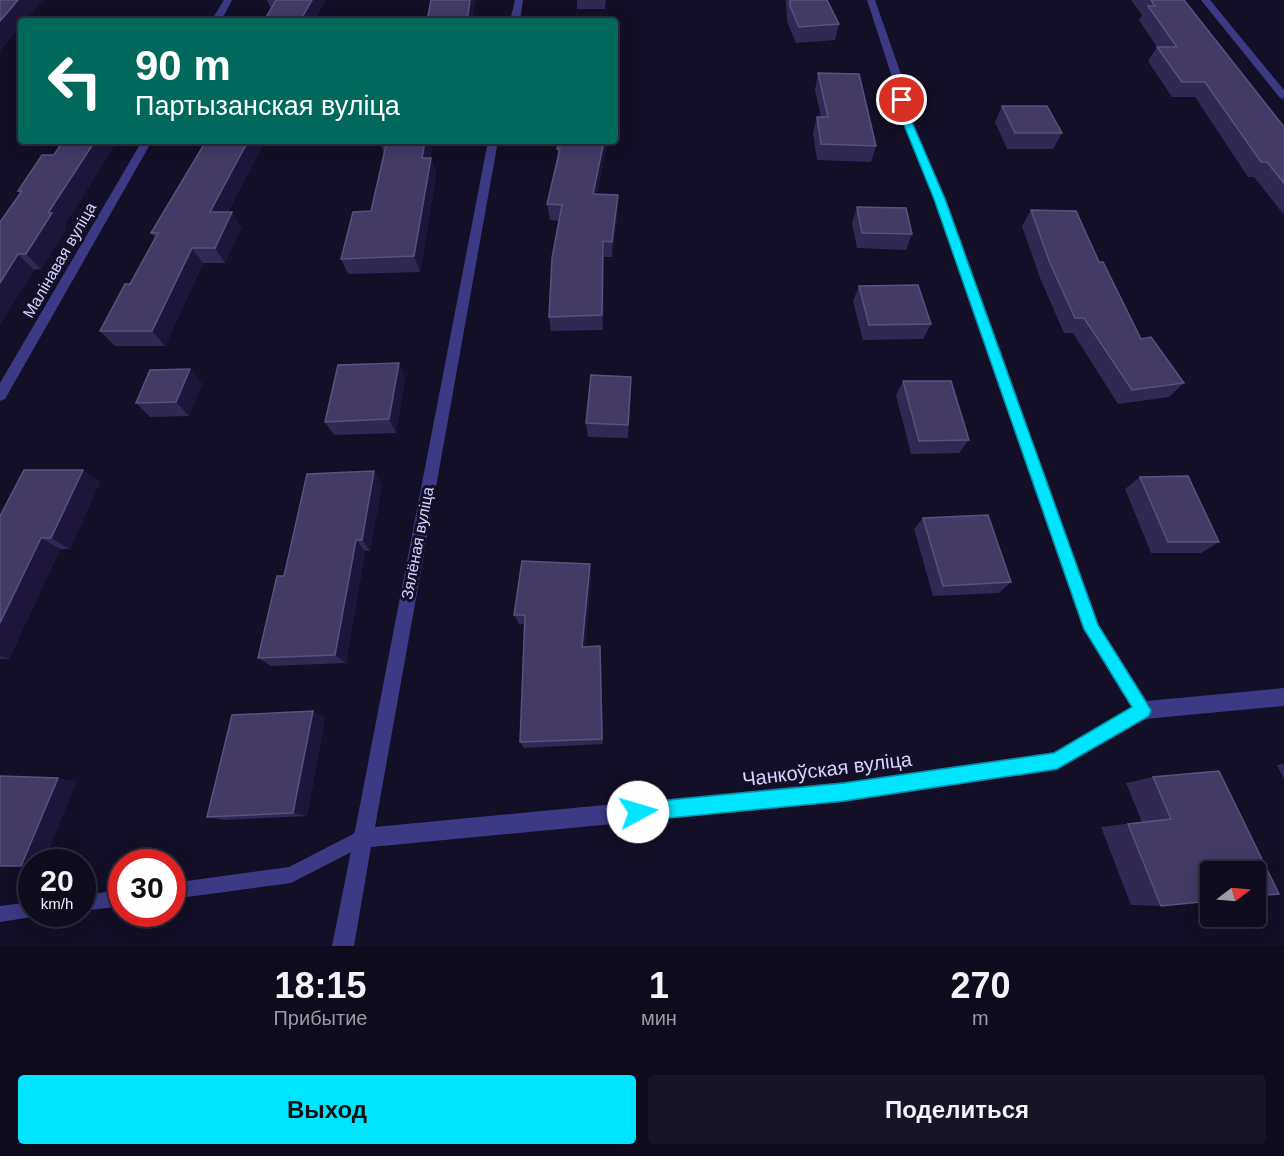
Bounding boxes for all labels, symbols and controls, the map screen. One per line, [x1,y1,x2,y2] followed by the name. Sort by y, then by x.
[36,42,114,120] icon: left
[135,42,231,89] text: 90 m
[876,74,927,125] pin
[885,83,918,116] icon: arrive
[135,91,400,121] text: Партызанская вуліца
[20,200,99,321] street label: Малінавая вуліца
[398,485,437,601] street label: Зялёная вуліца
[741,748,914,790] street label: Чанкоўская вуліца
[606,780,670,844] position arrow
[108,849,186,927] speed limit sign: 30
[1200,861,1266,927] north arrow
[1200,861,1266,927] map controls
[40,864,74,897] text: 20
[41,895,73,912] text: km/h
[274,965,367,1006] text: 18:15
[649,965,669,1006] text: 1
[950,965,1010,1006] text: 270
[273,1007,367,1029] text: Прибытие
[641,1007,677,1029] text: мин
[972,1007,989,1029] text: m
[18,1075,636,1144] button: Выход
[648,1075,1266,1144] button: Поделиться

